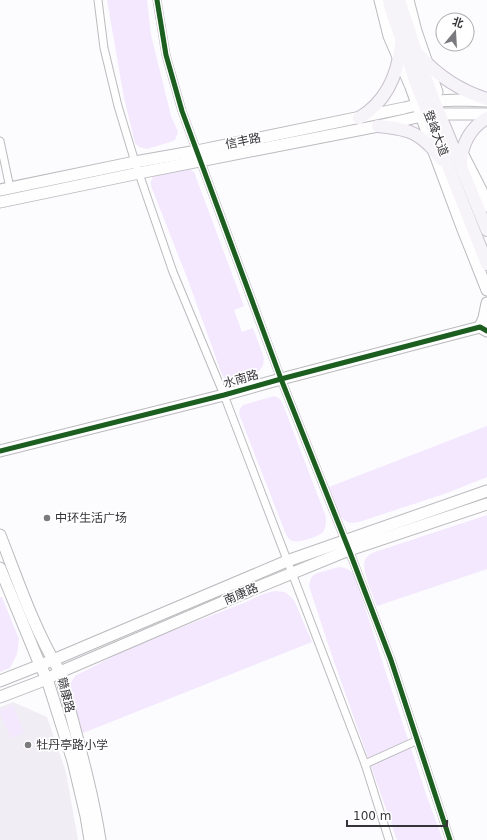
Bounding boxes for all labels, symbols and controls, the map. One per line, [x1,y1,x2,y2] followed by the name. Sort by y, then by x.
[435,12,475,52] north arrow
[451,15,465,31] text: 北
[421,108,451,158] street label: 登峰大道
[224,130,262,152] street label: 信丰路
[222,367,260,391] street label: 水南路
[55,511,127,525] place label: 中环生活广场
[42,513,52,523] marker: 中环生活广场
[222,581,260,607] street label: 南康路
[55,676,77,714] street label: 赣康路
[36,738,108,752] place label: 牡丹亭路小学
[23,740,33,750] marker: 牡丹亭路小学
[347,802,447,828] scale bar
[353,809,391,823] text: 100 m

